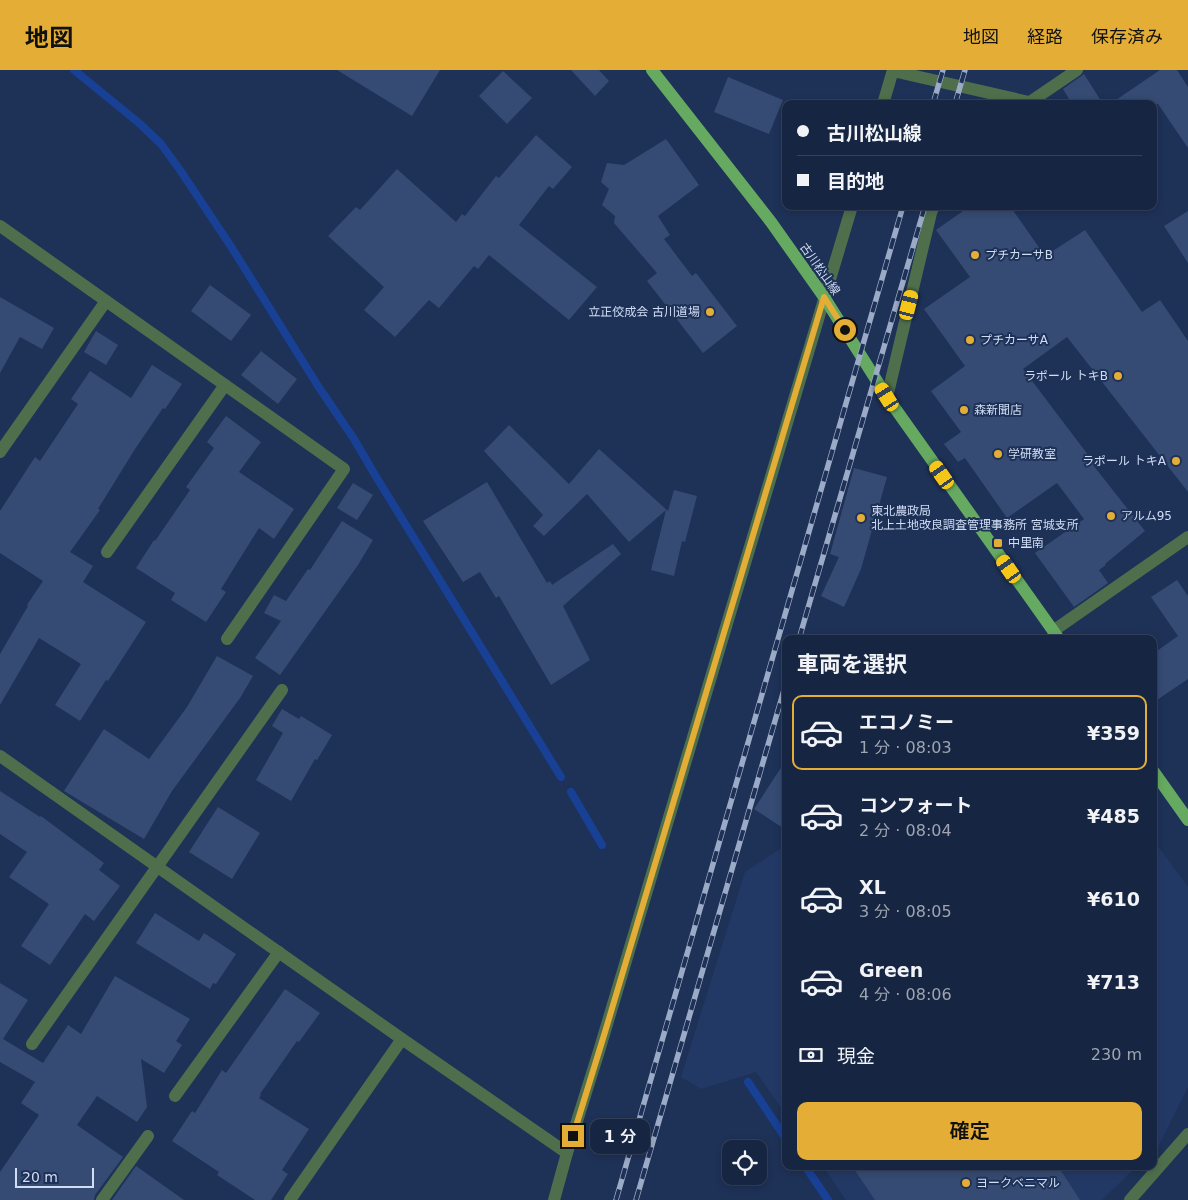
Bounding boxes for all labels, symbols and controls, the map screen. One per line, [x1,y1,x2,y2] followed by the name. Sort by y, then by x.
[25,24,73,52] text: 地図
[963,26,999,47] text: 地図
[1027,26,1063,47] text: 経路
[1091,26,1163,47] text: 保存済み
[827,122,922,144] text: 古川松山線
[827,170,884,192] text: 目的地
[797,240,843,298] street label: 古川松山線
[985,248,1053,262] place label: プチカーサB
[969,249,981,261] marker: プチカーサB
[898,289,919,321] car
[588,305,700,319] place label: 立正佼成会 古川道場
[704,306,716,318] marker: 立正佼成会 古川道場
[834,319,856,341] route start
[980,333,1049,347] place label: プチカーサA
[964,334,976,346] marker: プチカーサA
[1024,369,1108,383] place label: ラポール トキB
[1112,370,1124,382] marker: ラポール トキB
[872,380,901,414] car
[974,403,1022,417] place label: 森新聞店
[958,404,970,416] marker: 森新聞店
[1008,447,1056,461] place label: 学研教室
[992,448,1004,460] marker: 学研教室
[1082,454,1167,468] place label: ラポール トキA
[1170,455,1182,467] marker: ラポール トキA
[927,458,956,492] car
[871,504,1079,532] place label: 東北農政局 北上土地改良調査管理事務所 宮城支所
[1121,509,1172,523] place label: アルム95
[1105,510,1117,522] marker: アルム95
[855,512,867,524] marker: 東北農政局 北上土地改良調査管理事務所 宮城支所
[1008,536,1044,550] place label: 中里南
[992,537,1004,549] marker: 中里南
[994,552,1023,586] car
[797,652,907,677] text: 車両を選択
[799,710,844,755] icon: car
[859,711,954,733] text: エコノミー
[1087,722,1140,744] text: ¥359
[859,738,952,757] text: 1 分 · 08:03
[799,793,844,838] icon: car
[859,794,972,816] text: コンフォート
[1087,805,1140,827] text: ¥485
[859,821,952,840] text: 2 分 · 08:04
[799,876,844,921] icon: car
[859,876,886,898] text: XL
[1087,888,1140,910] text: ¥610
[859,902,952,921] text: 3 分 · 08:05
[799,959,844,1004] icon: car
[859,959,923,981] text: Green
[1087,971,1140,993] text: ¥713
[859,985,952,1004] text: 4 分 · 08:06
[797,1041,825,1069] icon: cash
[837,1045,875,1067] text: 現金
[1091,1045,1142,1064] text: 230 m
[797,1102,1142,1160] button: 確定
[590,1118,650,1154] callout: 1 分
[562,1125,584,1147] route end
[604,1127,636,1146] text: 1 分
[722,1140,767,1185] map controls
[722,1140,767,1185] button: locate
[15,1165,94,1188] scale bar
[22,1169,58,1185] text: 20 m
[976,1176,1060,1190] place label: ヨークベニマル
[960,1177,972,1189] marker: ヨークベニマル

